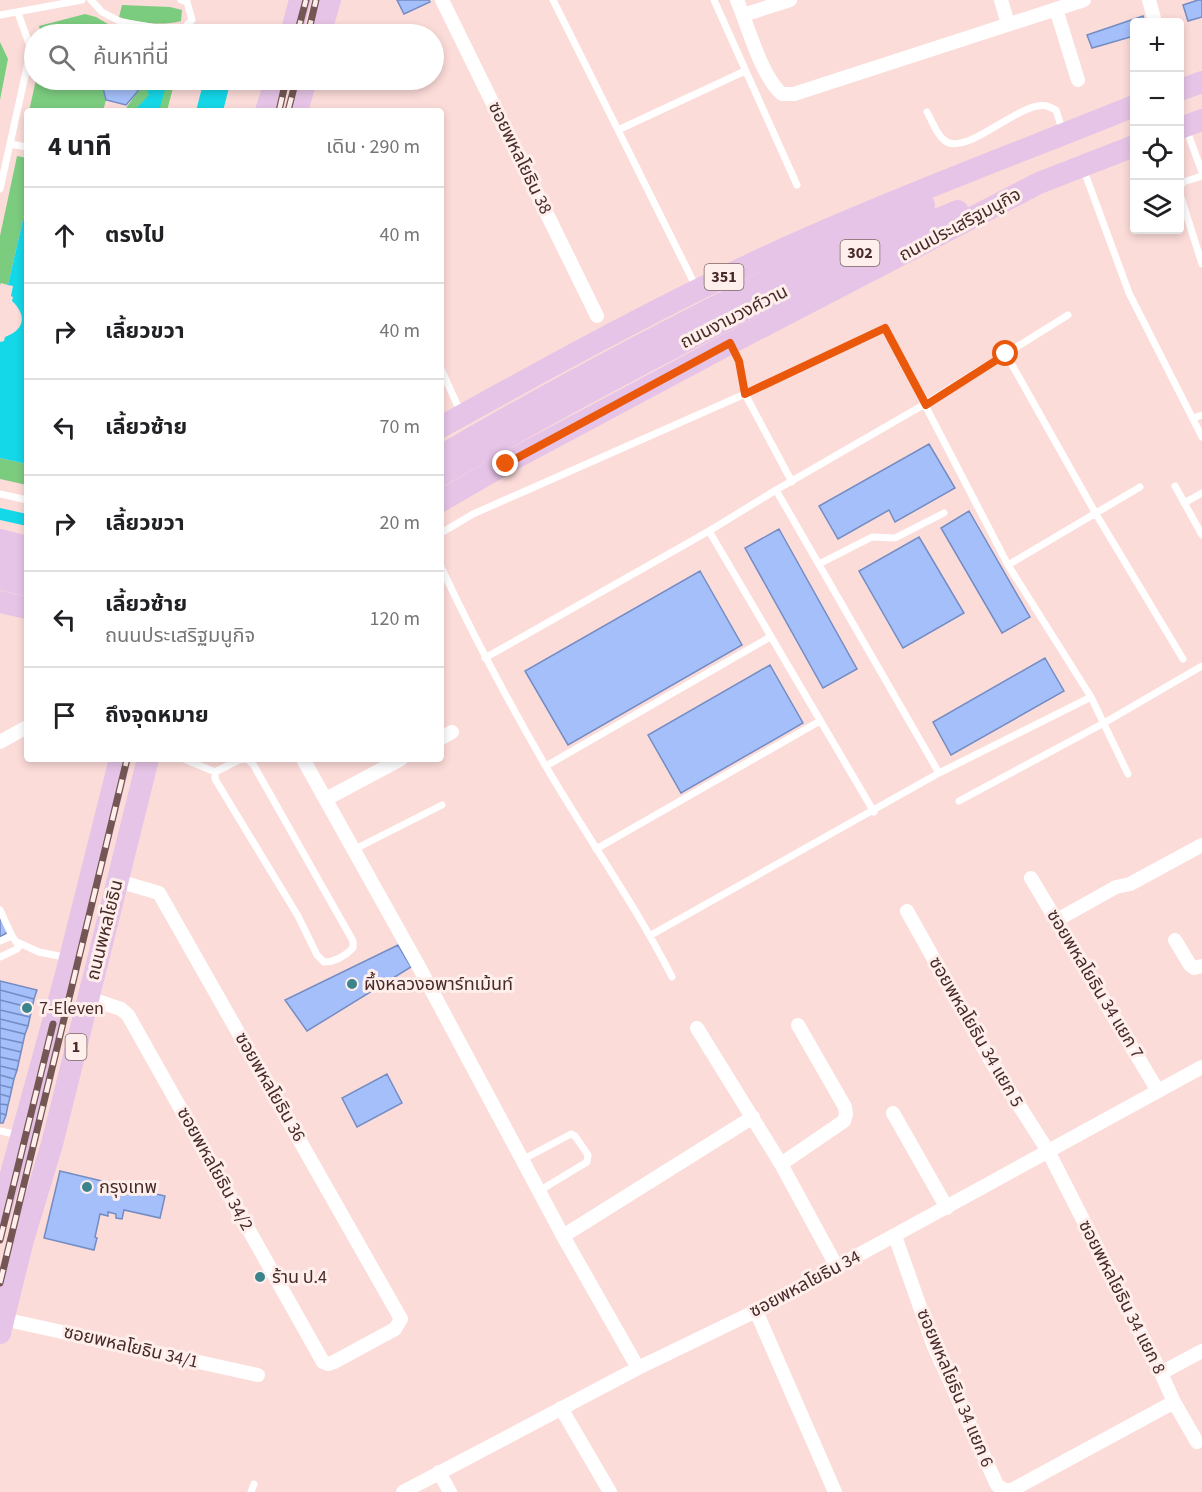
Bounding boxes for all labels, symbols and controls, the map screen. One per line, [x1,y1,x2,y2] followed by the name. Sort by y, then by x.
[1130,18,1184,234] map controls
[1130,18,1184,72] button: +
[24,24,444,90] search box
[45,41,78,74] icon: search
[93,41,169,73] text: ค้นหาที่นี่
[1130,72,1184,126] button: −
[482,98,558,219] street label: ซอยพหลโยธิน 38
[1130,126,1184,180] button: locate
[48,128,112,165] text: 4 นาที
[326,133,420,161] text: เดิน · 290 m
[1130,180,1184,234] button: layers
[894,182,1026,268] street label: ถนนประเสริฐมนูกิจ
[48,219,81,252] icon: ahead
[105,219,165,251] text: ตรงไป
[380,221,420,249] text: 40 m
[840,240,880,266] road number: 302
[704,264,744,290] road number: 351
[676,279,792,355] street label: ถนนงามวงศ์วาน
[48,315,81,348] icon: right
[105,315,185,347] text: เลี้ยวขวา
[380,317,420,345] text: 40 m
[992,340,1018,366] route start
[48,411,81,444] icon: left
[105,411,187,443] text: เลี้ยวซ้าย
[380,413,420,441] text: 70 m
[492,450,518,476] route end
[48,507,81,540] icon: right
[105,507,185,539] text: เลี้ยวขวา
[380,509,420,537] text: 20 m
[105,588,187,620] text: เลี้ยวซ้าย
[48,603,81,636] icon: left
[370,605,420,633] text: 120 m
[105,622,255,650] text: ถนนประเสริฐมนูกิจ
[48,699,81,732] icon: arrive
[105,699,209,731] text: ถึงจุดหมาย
[80,877,130,983] street label: ถนนพหลโยธิน
[1041,905,1149,1063] street label: ซอยพหลโยธิน 34 แยก 7
[923,952,1029,1112] street label: ซอยพหลโยธิน 34 แยก 5
[364,971,513,997] place label: ผึ้งหลวงอพาร์ทเม้นท์
[345,977,359,991] marker: ผึ้งหลวงอพาร์ทเม้นท์
[39,996,104,1021] place label: 7-Eleven
[20,1001,34,1015] marker: 7-Eleven
[229,1028,311,1146] street label: ซอยพหลโยธิน 36
[66,1034,86,1060] road number: 1
[171,1103,259,1235] street label: ซอยพหลโยธิน 34/2
[99,1175,157,1200] place label: กรุงเทพ
[80,1180,94,1194] marker: กรุงเทพ
[1072,1216,1172,1378] street label: ซอยพหลโยธิน 34 แยก 8
[745,1244,865,1324] street label: ซอยพหลโยธิน 34
[272,1265,327,1290] place label: ร้าน ป.4
[253,1270,267,1284] marker: ร้าน ป.4
[910,1305,1000,1471] street label: ซอยพหลโยธิน 34 แยก 6
[61,1319,201,1375] street label: ซอยพหลโยธิน 34/1

